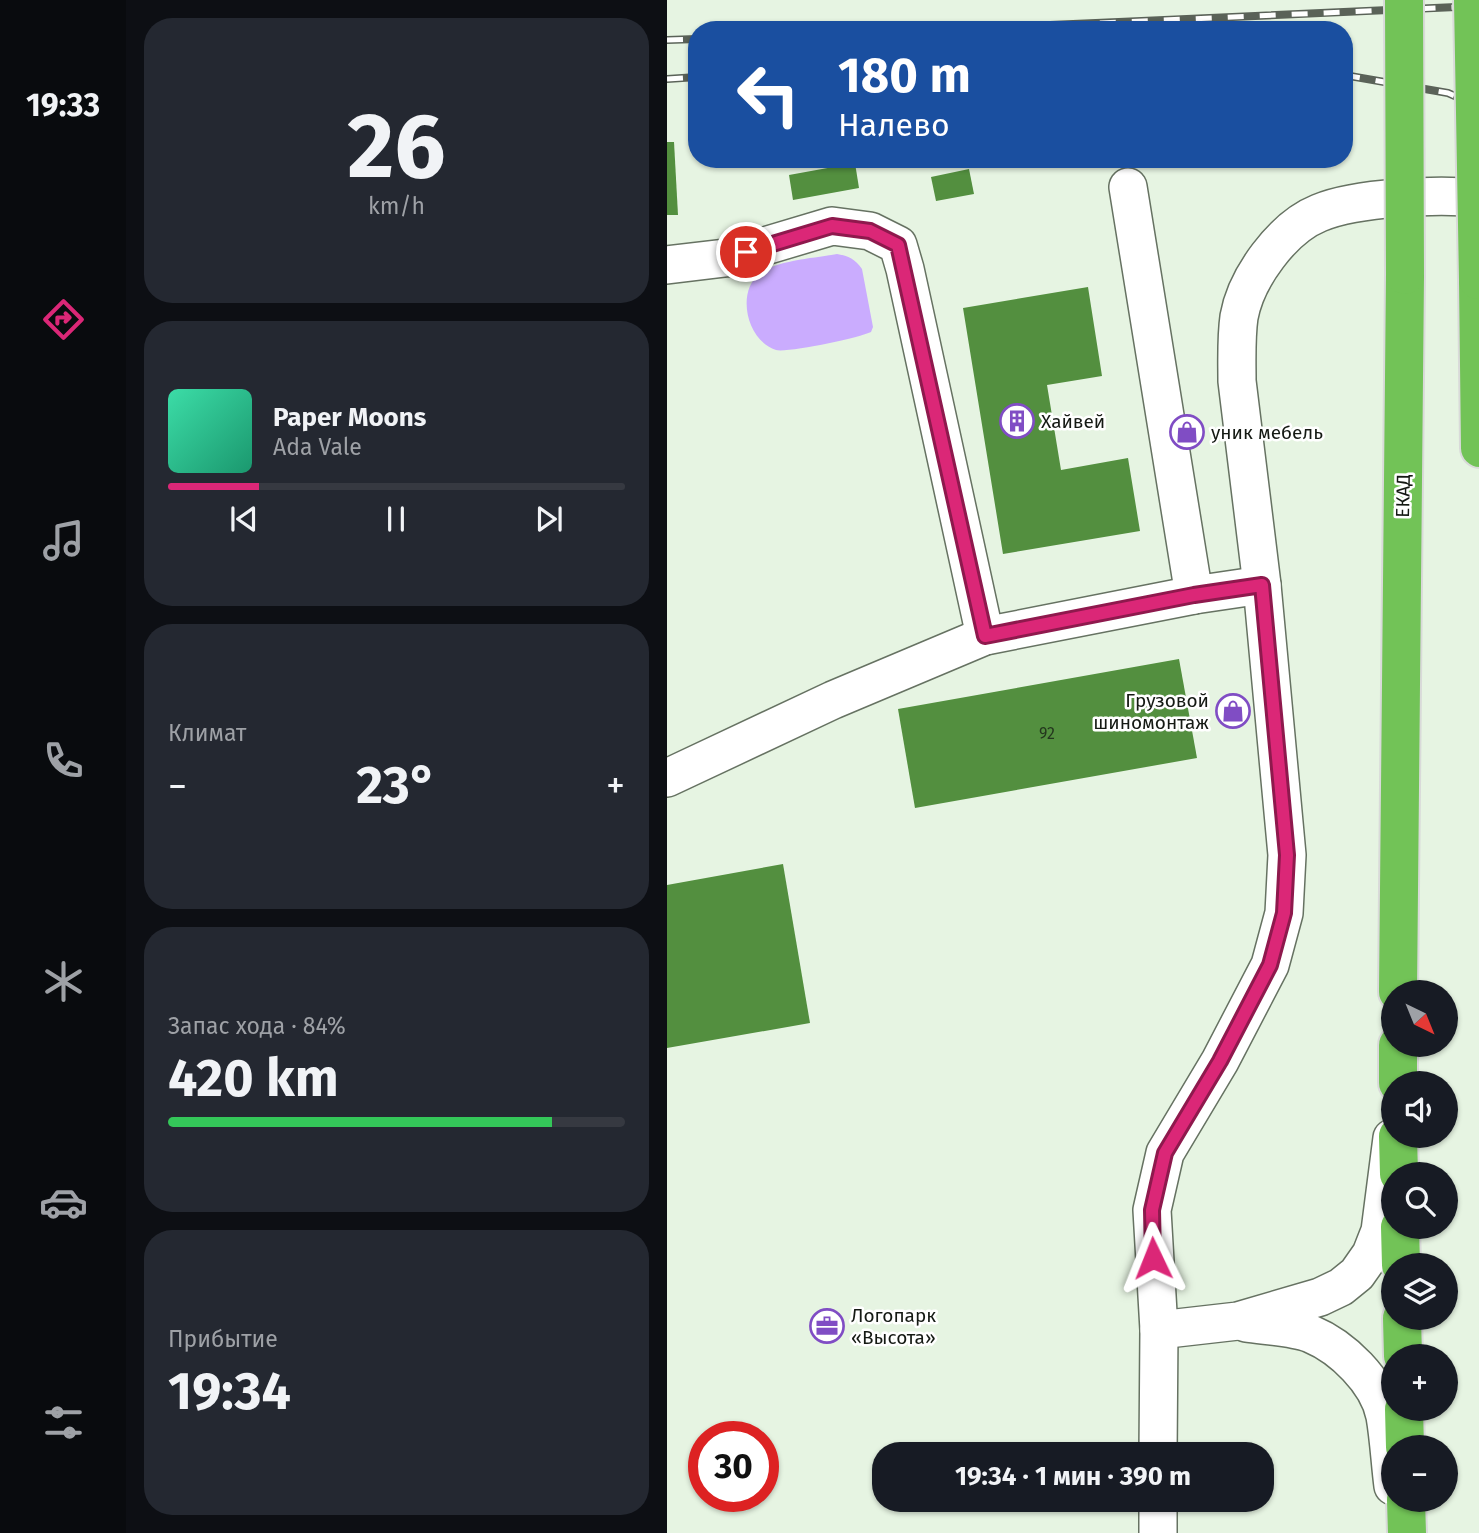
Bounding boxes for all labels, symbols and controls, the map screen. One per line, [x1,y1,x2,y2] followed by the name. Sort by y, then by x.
[838,46,971,105] text: 180 m
[723,49,814,140] icon: left
[26,86,100,124] text: 19:33
[347,92,446,201] text: 26
[838,106,950,144] text: Налево
[368,192,425,220] text: km/h
[716,222,776,282] pin
[727,233,765,271] icon: arrive
[39,295,88,344] icon: directions
[273,402,426,433] text: Paper Moons
[998,402,1036,440] building icon: Хайвей
[1041,410,1105,433] place label: Хайвей
[1168,413,1206,451] shop icon: уник мебель
[1211,421,1323,444] place label: уник мебель
[273,433,362,461] text: Ada Vale
[1391,474,1415,518] street label: ЕКАД
[225,500,263,538] icon: previous
[377,500,415,538] icon: pause
[530,500,568,538] icon: next
[39,516,88,565] icon: music
[1093,689,1209,734] place label: Грузовой шиномонтаж
[1214,692,1252,730] shop icon: Грузовой шиномонтаж
[168,719,246,747] text: Климат
[1039,724,1055,743] house number: 92
[39,736,88,785] icon: phone
[356,754,437,817] text: 23°
[168,763,187,809] text: −
[606,763,625,809] text: +
[39,957,88,1006] icon: climate
[1381,980,1458,1057] north arrow
[1381,980,1458,1512] map controls
[168,1012,346,1040] text: Запас хода · 84%
[168,1047,339,1110] text: 420 km
[1381,1071,1458,1148] button: sound
[1381,1162,1458,1239] button: search
[39,1178,88,1227] icon: car
[1116,1221,1190,1295] position arrow
[1381,1253,1458,1330] button: layers
[851,1304,936,1349] place label: Логопарк «Высота»
[808,1307,846,1345] office icon: Логопарк «Высота»
[168,1325,278,1353] text: Прибытие
[1381,1344,1458,1421] button: +
[168,1360,291,1423] text: 19:34
[39,1398,88,1447] icon: filters
[688,1421,779,1512] speed limit sign: 30
[1381,1435,1458,1512] button: −
[955,1461,1191,1492] text: 19:34 · 1 мин · 390 m

